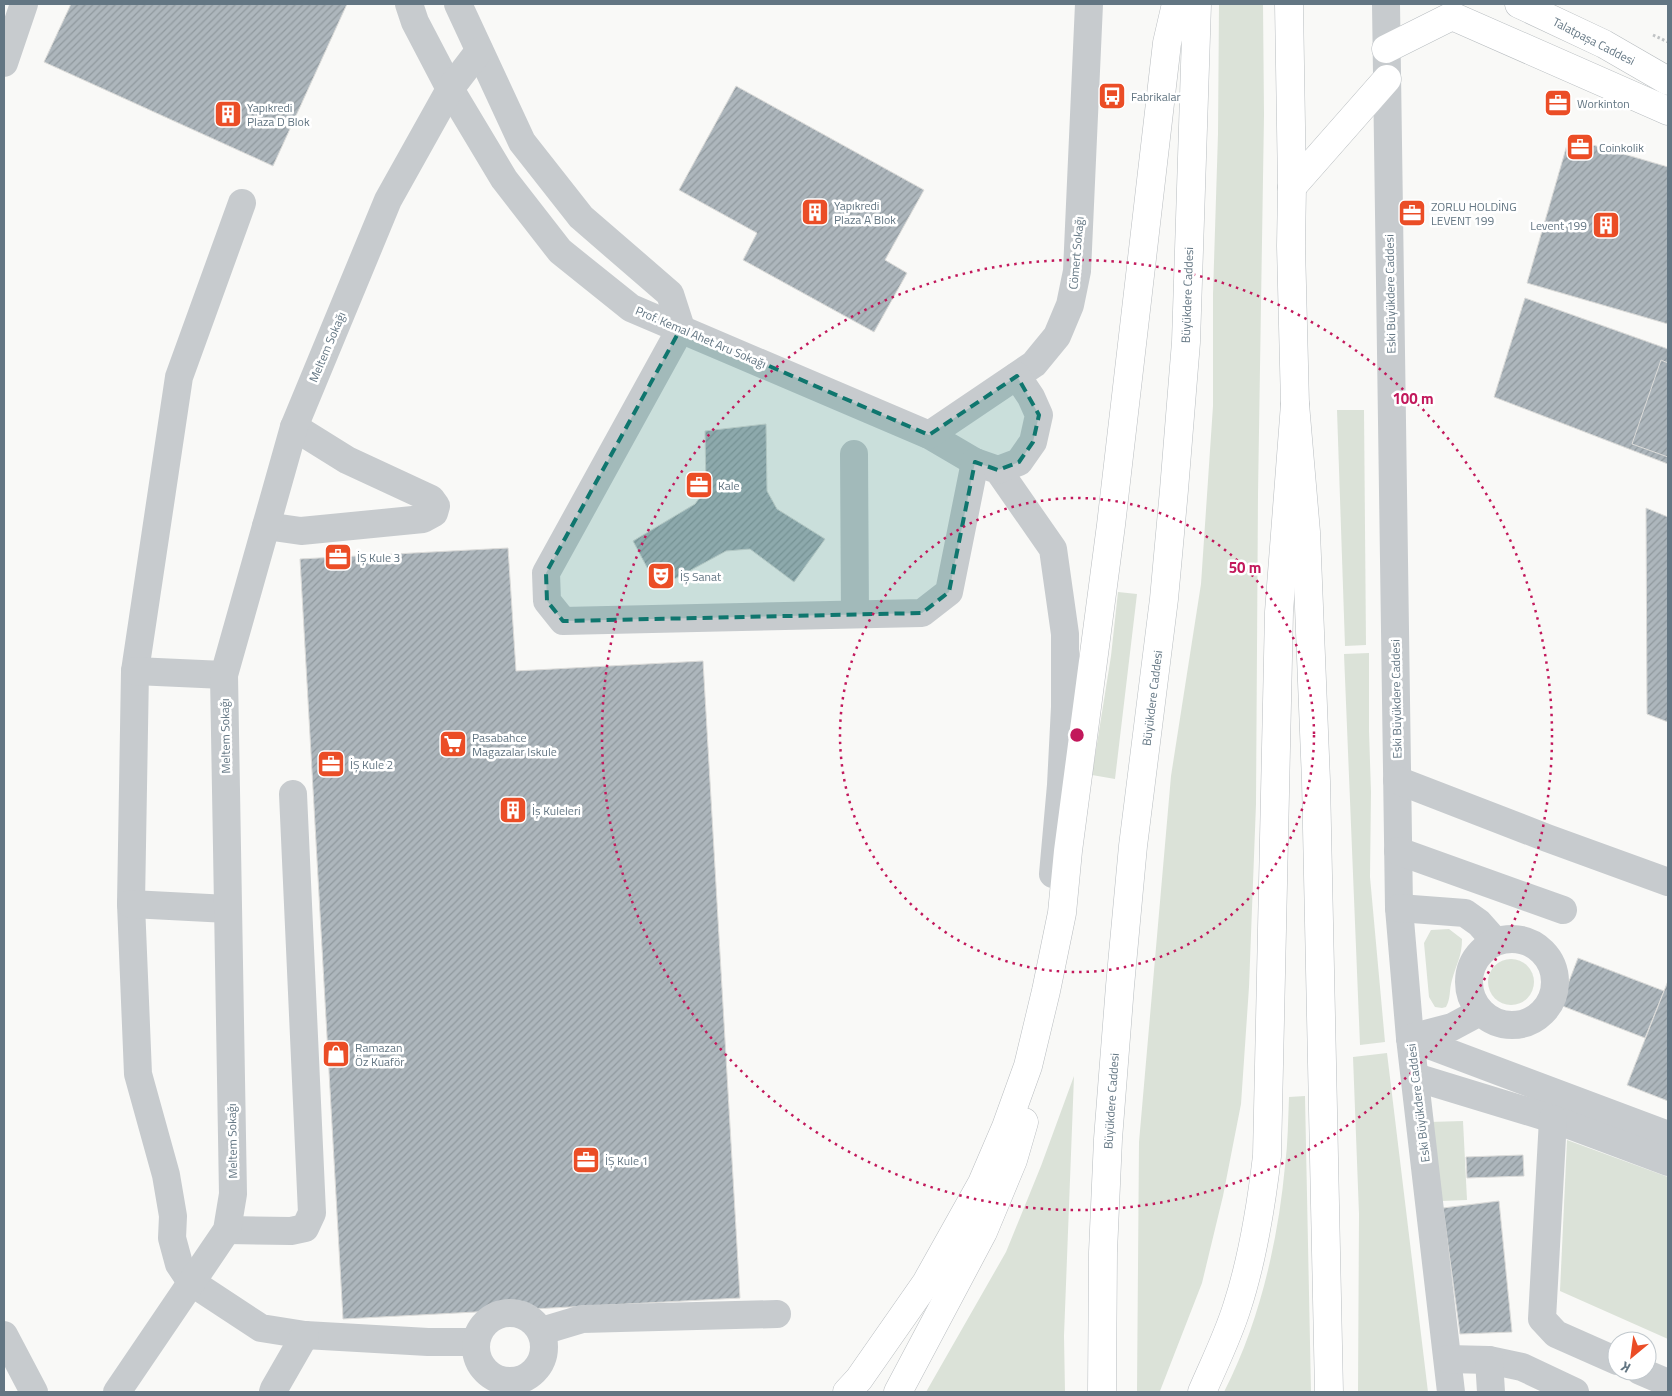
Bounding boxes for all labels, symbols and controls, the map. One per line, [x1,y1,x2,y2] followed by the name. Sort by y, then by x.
[1549,12,1639,70] street label: Talatpaşa Caddesi
[1097,81,1127,111] bus stop icon: Fabrikalar
[1131,87,1181,106] place label: Fabrikalar
[1543,88,1573,118] office icon: Workinton
[1577,94,1630,113] place label: Workinton
[247,98,310,131] place label: Yapıkredi Plaza D Blok
[213,99,243,129] building icon: Yapıkredi Plaza D Blok
[1565,132,1595,162] office icon: Coinkolik
[1599,138,1644,157] place label: Coinkolik
[834,196,896,229] place label: Yapıkredi Plaza A Blok
[800,197,830,227] building icon: Yapıkredi Plaza A Blok
[1431,197,1517,230] place label: ZORLU HOLDİNG LEVENT 199
[1397,198,1427,228] office icon: ZORLU HOLDİNG LEVENT 199
[1591,210,1621,240] building icon: Levent 199
[1063,216,1089,290] street label: Cömert Sokağı
[1530,216,1587,235] place label: Levent 199
[1379,234,1401,354] street label: Eski Büyükdere Caddesi
[1176,247,1198,343] street label: Büyükdere Caddesi
[633,301,769,373] street label: Prof. Kemal Ahet Aru Sokağı
[304,309,350,385] street label: Meltem Sokağı
[1392,387,1434,410] text: 100 m
[684,470,714,500] office icon: Kale
[718,476,740,495] place label: Kale
[323,542,353,572] office icon: İŞ Kule 3
[357,548,400,567] place label: İŞ Kule 3
[1229,556,1261,579] text: 50 m
[646,561,676,591] theatre icon: İŞ Sanat
[680,567,722,586] place label: İŞ Sanat
[1385,639,1407,759] street label: Eski Büyükdere Caddesi
[1137,649,1167,747] street label: Büyükdere Caddesi
[215,698,235,774] street label: Meltem Sokağı
[1068,726,1086,744] centre of rings
[472,728,557,761] place label: Pasabahce Magazalar Iskule
[438,729,468,759] supermarket icon: Pasabahce Magazalar Iskule
[316,749,346,779] office icon: İŞ Kule 2
[350,755,393,774] place label: İŞ Kule 2
[498,795,528,825] building icon: İş Kuleleri
[532,801,581,820] place label: İş Kuleleri
[355,1038,404,1071] place label: Ramazan Öz Kuaför
[321,1039,351,1069] shop icon: Ramazan Öz Kuaför
[1401,1043,1435,1163] street label: Eski Büyükdere Caddesi
[1098,1052,1124,1150] street label: Büyükdere Caddesi
[222,1103,242,1179] street label: Meltem Sokağı
[571,1145,601,1175] office icon: İŞ Kule 1
[605,1151,648,1170] place label: İŞ Kule 1
[1607,1331,1657,1381] north arrow
[1616,1356,1634,1379] text: K

